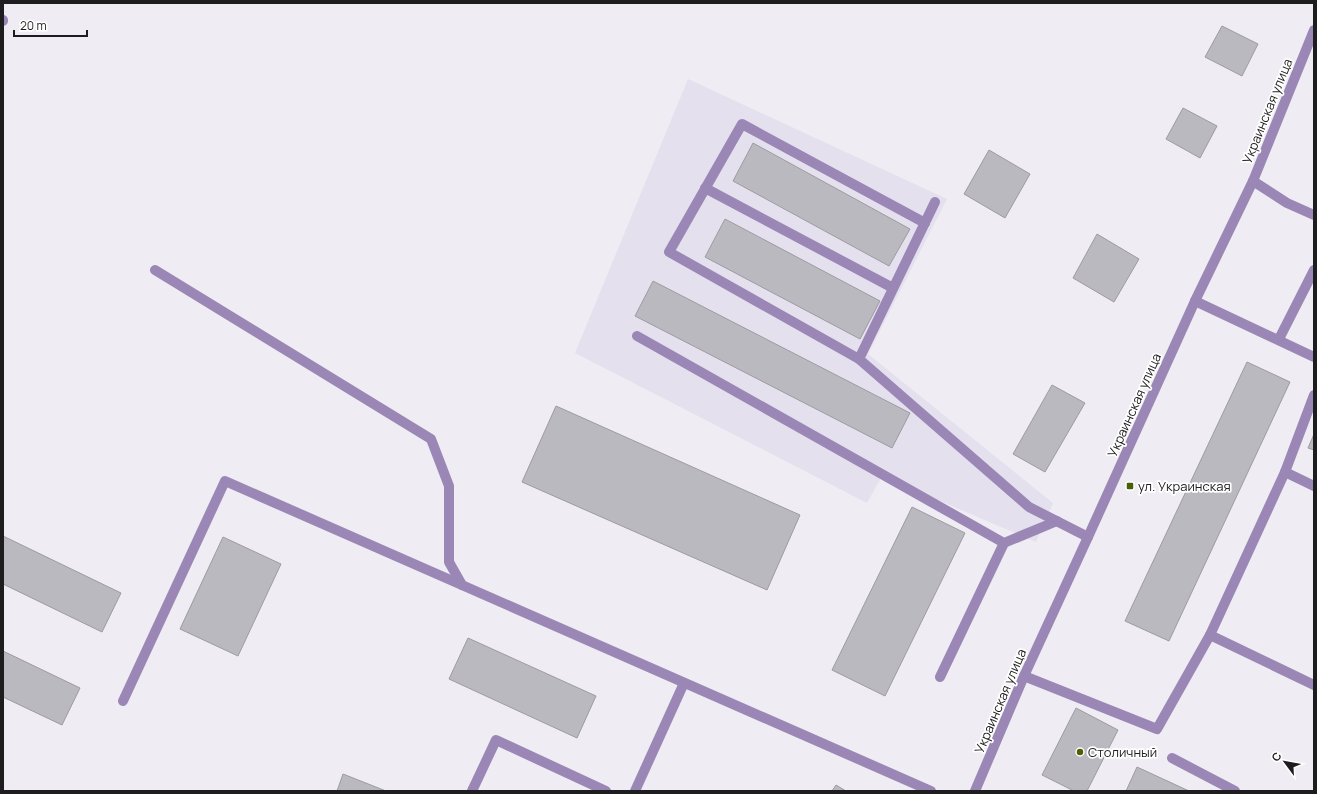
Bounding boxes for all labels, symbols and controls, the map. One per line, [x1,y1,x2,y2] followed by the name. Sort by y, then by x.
[14,12,87,38] scale bar
[20,17,47,34] text: 20 m
[1238,56,1296,166] street label: Украинская улица
[1103,350,1165,460] street label: Украинская улица
[1138,477,1231,495] place label: ул. Украинская
[1125,481,1135,491] marker: ул. Украинская
[970,646,1030,756] street label: Украинская улица
[1265,742,1305,782] north arrow
[1088,743,1157,761] place label: Столичный
[1075,747,1085,757] marker: Столичный
[1268,749,1285,764] text: С

